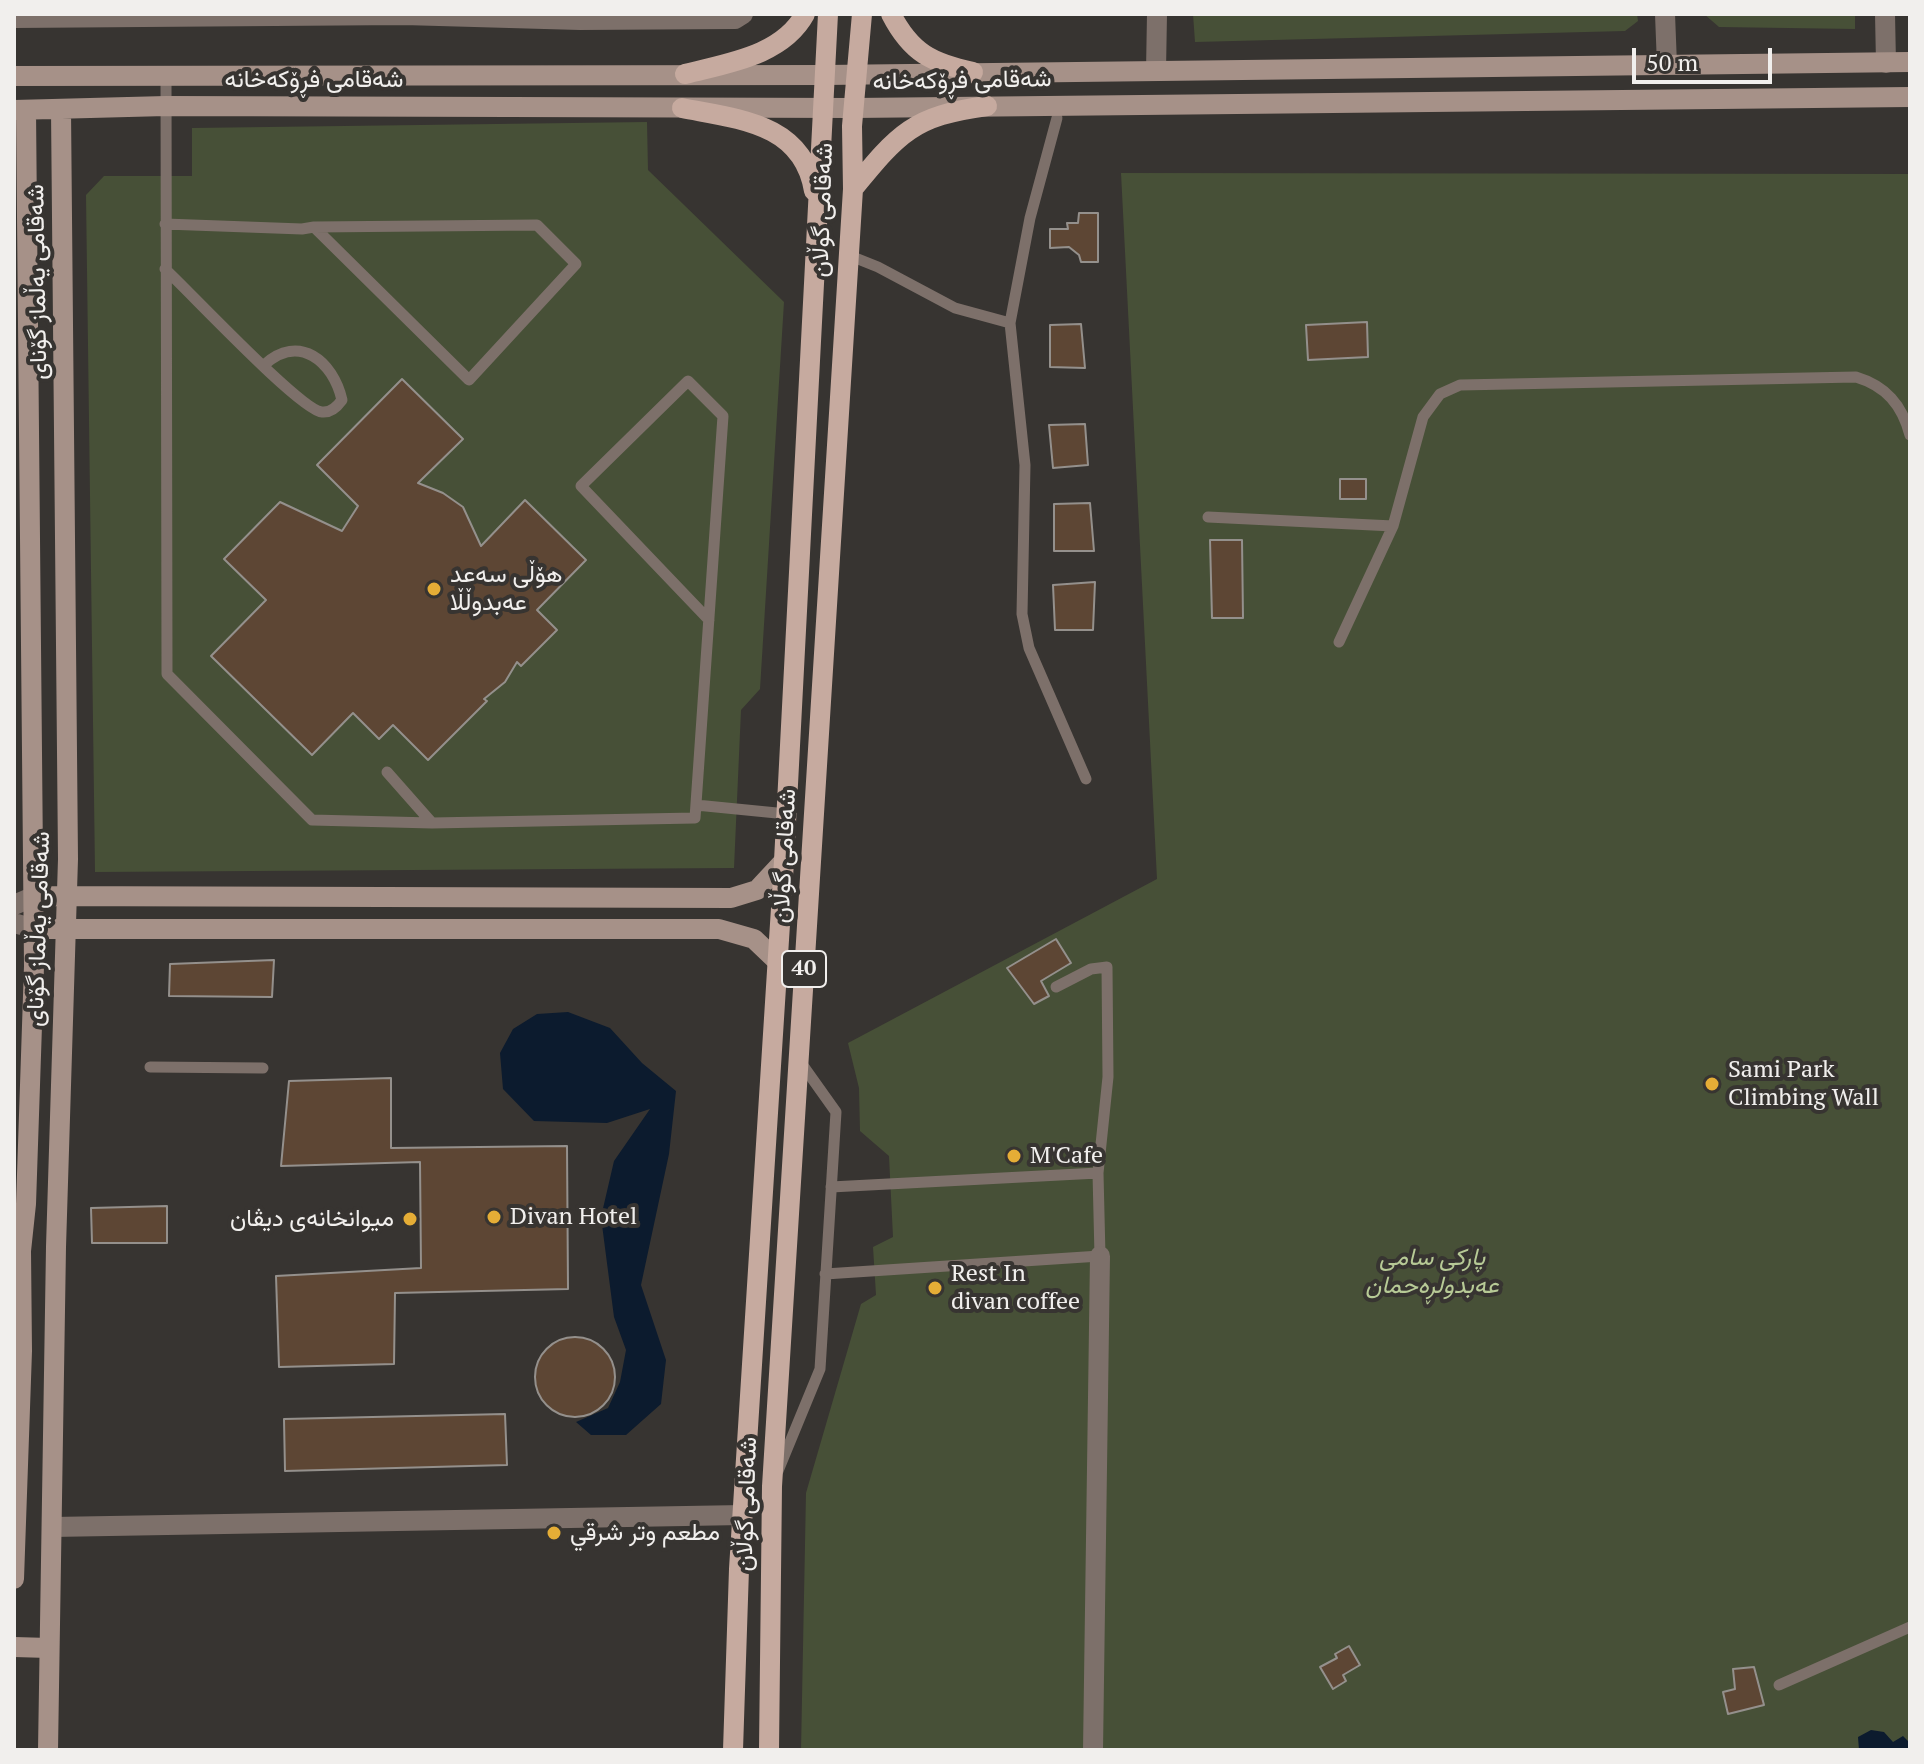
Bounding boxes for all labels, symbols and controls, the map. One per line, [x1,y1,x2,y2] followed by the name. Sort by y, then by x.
[1636,32,1776,82] scale bar
[1646,46,1698,78] text: 50 m
[872,65,1052,97] street label: شەقامی فڕۆکەخانە
[225,66,403,94] street label: شەقامی فڕۆکەخانە
[806,142,840,278] street label: شەقامی گوڵان
[22,184,54,380] street label: شەقامی یەڵماز گۆنای
[450,561,562,617] place label: ھۆڵی سەعد عەبدوڵڵا
[425,580,443,598] marker: ھۆڵی سەعد عەبدوڵڵا
[767,788,803,924] street label: شەقامی گوڵان
[21,831,57,1027] street label: شەقامی یەڵماز گۆنای
[782,951,826,987] road number: 40
[1728,1056,1879,1112] place label: Sami Park Climbing Wall
[1703,1075,1721,1093] marker: Sami Park Climbing Wall
[1030,1142,1103,1170] place label: M'Cafe
[1005,1147,1023,1165] marker: M'Cafe
[510,1203,637,1231] place label: Divan Hotel
[230,1205,394,1233] place label: میوانخانەی دیڤان
[485,1208,503,1226] marker: Divan Hotel
[401,1210,419,1228] marker: میوانخانەی دیڤان
[1365,1244,1499,1300] park label: پارکی سامی عەبدولڕەحمان
[951,1260,1080,1316] place label: Rest In divan coffee
[926,1279,944,1297] marker: Rest In divan coffee
[730,1436,764,1572] street label: شەقامی گوڵان
[570,1519,720,1547] place label: مطعم وتر شرقي
[545,1524,563,1542] marker: مطعم وتر شرقي

